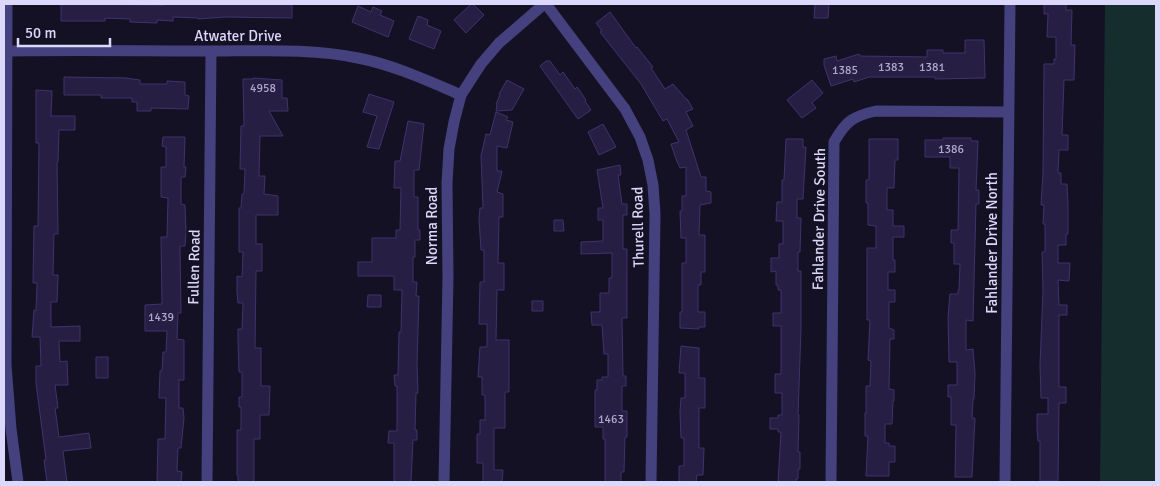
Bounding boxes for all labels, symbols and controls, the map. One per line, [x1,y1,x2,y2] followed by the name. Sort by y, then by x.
[18,15,110,47] scale bar
[25,24,56,42] text: 50 m
[194,27,282,45] street label: Atwater Drive
[878,60,904,75] house number: 1383
[919,60,945,75] house number: 1381
[832,63,858,78] house number: 1385
[250,81,276,96] house number: 4958
[938,142,964,157] house number: 1386
[809,148,829,290] street label: Fahlander Drive South
[983,172,1001,314] street label: Fahlander Drive North
[423,187,441,265] street label: Norma Road
[628,187,648,267] street label: Thurell Road
[184,229,204,305] street label: Fullen Road
[148,310,174,325] house number: 1439
[598,412,624,427] house number: 1463

